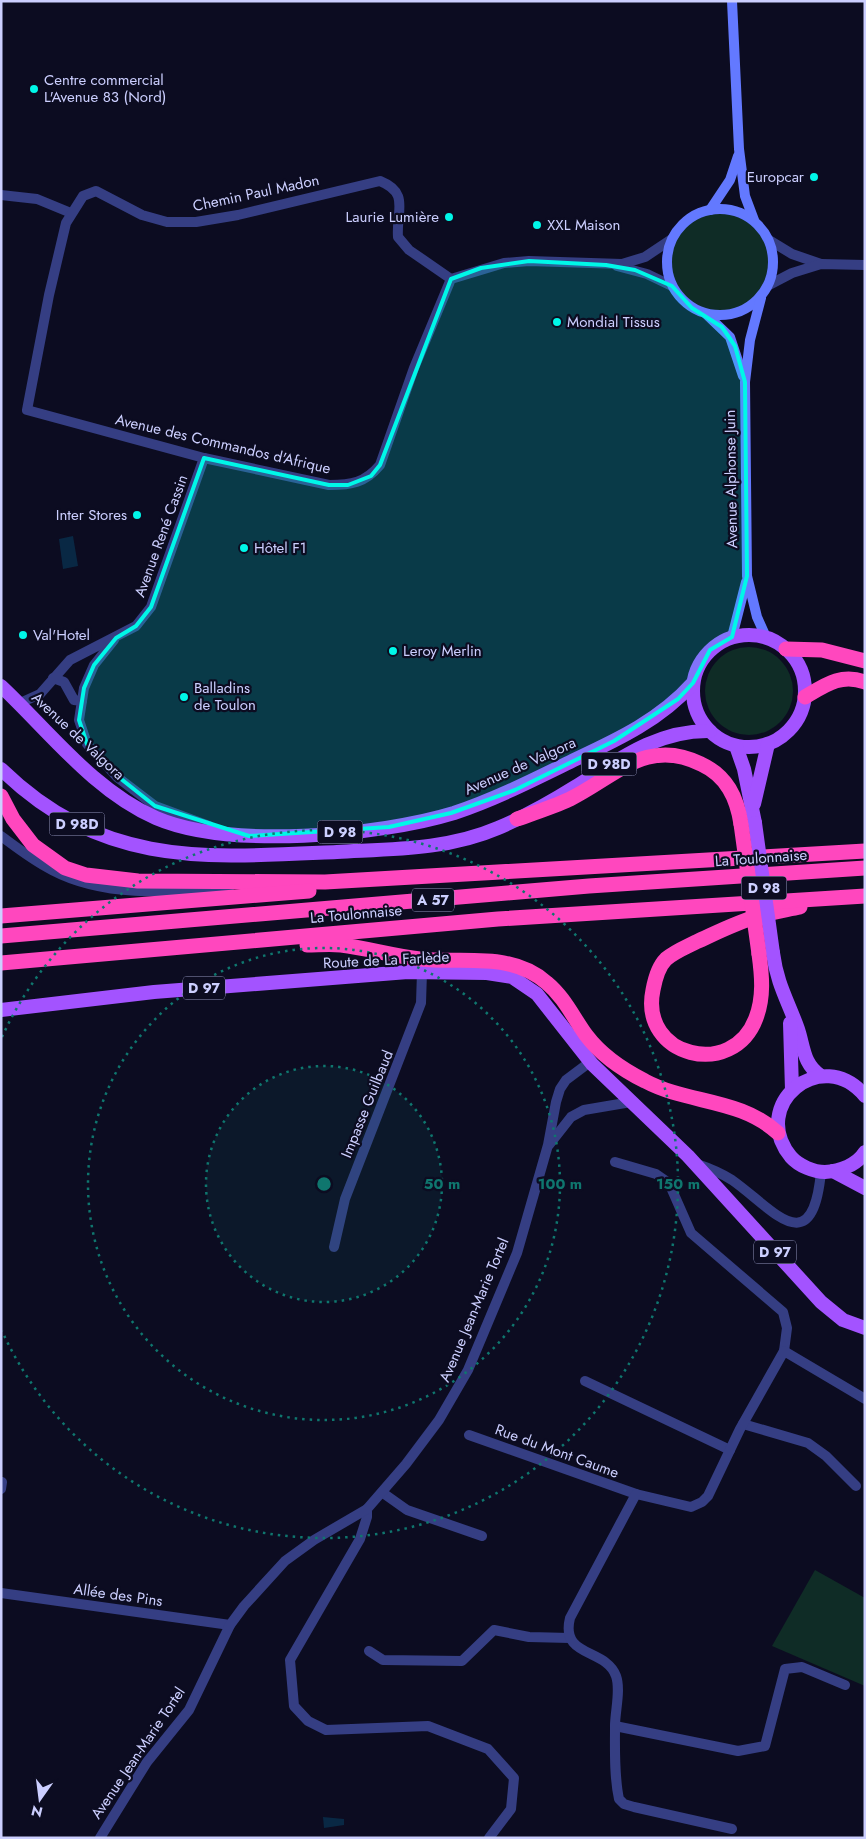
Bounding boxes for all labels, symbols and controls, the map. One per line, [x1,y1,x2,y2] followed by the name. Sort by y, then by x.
[44,69,166,108] place label: Centre commercial L'Avenue 83 (Nord)
[28,83,40,95] marker: Centre commercial L'Avenue 83 (Nord)
[747,166,805,188] place label: Europcar
[191,169,321,217] street label: Chemin Paul Madon
[808,171,820,183] marker: Europcar
[346,206,439,228] place label: Laurie Lumière
[443,211,455,223] marker: Laurie Lumière
[547,214,620,236] place label: XXL Maison
[531,219,543,231] marker: XXL Maison
[567,311,660,333] place label: Mondial Tissus
[551,316,563,328] marker: Mondial Tissus
[113,409,333,480] street label: Avenue des Commandos d'Afrique
[719,410,743,548] street label: Avenue Alphonse Juin
[129,472,193,600] street label: Avenue René Cassin
[56,504,127,526] place label: Inter Stores
[131,509,143,521] marker: Inter Stores
[254,537,306,559] place label: Hôtel F1
[238,542,250,554] marker: Hôtel F1
[33,624,90,646] place label: Val'Hotel
[17,629,29,641] marker: Val'Hotel
[403,640,482,662] place label: Leroy Merlin
[387,645,399,657] marker: Leroy Merlin
[194,677,256,716] place label: Balladins de Toulon
[27,687,129,785] street label: Avenue de Valgora
[178,691,190,703] marker: Balladins de Toulon
[461,732,579,800] street label: Avenue de Valgora
[582,752,636,776] road number: D 98D
[50,812,104,836] road number: D 98D
[318,820,362,844] road number: D 98
[714,844,808,872] street label: La Toulonnaise
[742,876,786,900] road number: D 98
[412,888,454,912] road number: A 57
[309,899,403,929] street label: La Toulonnaise
[322,946,450,974] street label: Route de La Farlède
[183,976,225,1000] road number: D 97
[335,1047,399,1161] street label: Impasse Guilbaud
[424,1173,460,1195] text: 50 m
[538,1173,582,1195] text: 100 m
[656,1173,700,1195] text: 150 m
[315,1175,333,1193] centre of rings
[434,1234,514,1386] street label: Avenue Jean-Marie Tortel
[754,1240,796,1264] road number: D 97
[492,1418,622,1484] street label: Rue du Mont Caume
[72,1578,164,1612] street label: Allée des Pins
[86,1683,190,1823] street label: Avenue Jean-Marie Tortel
[15,1774,65,1824] north arrow
[29,1801,45,1823] text: N

